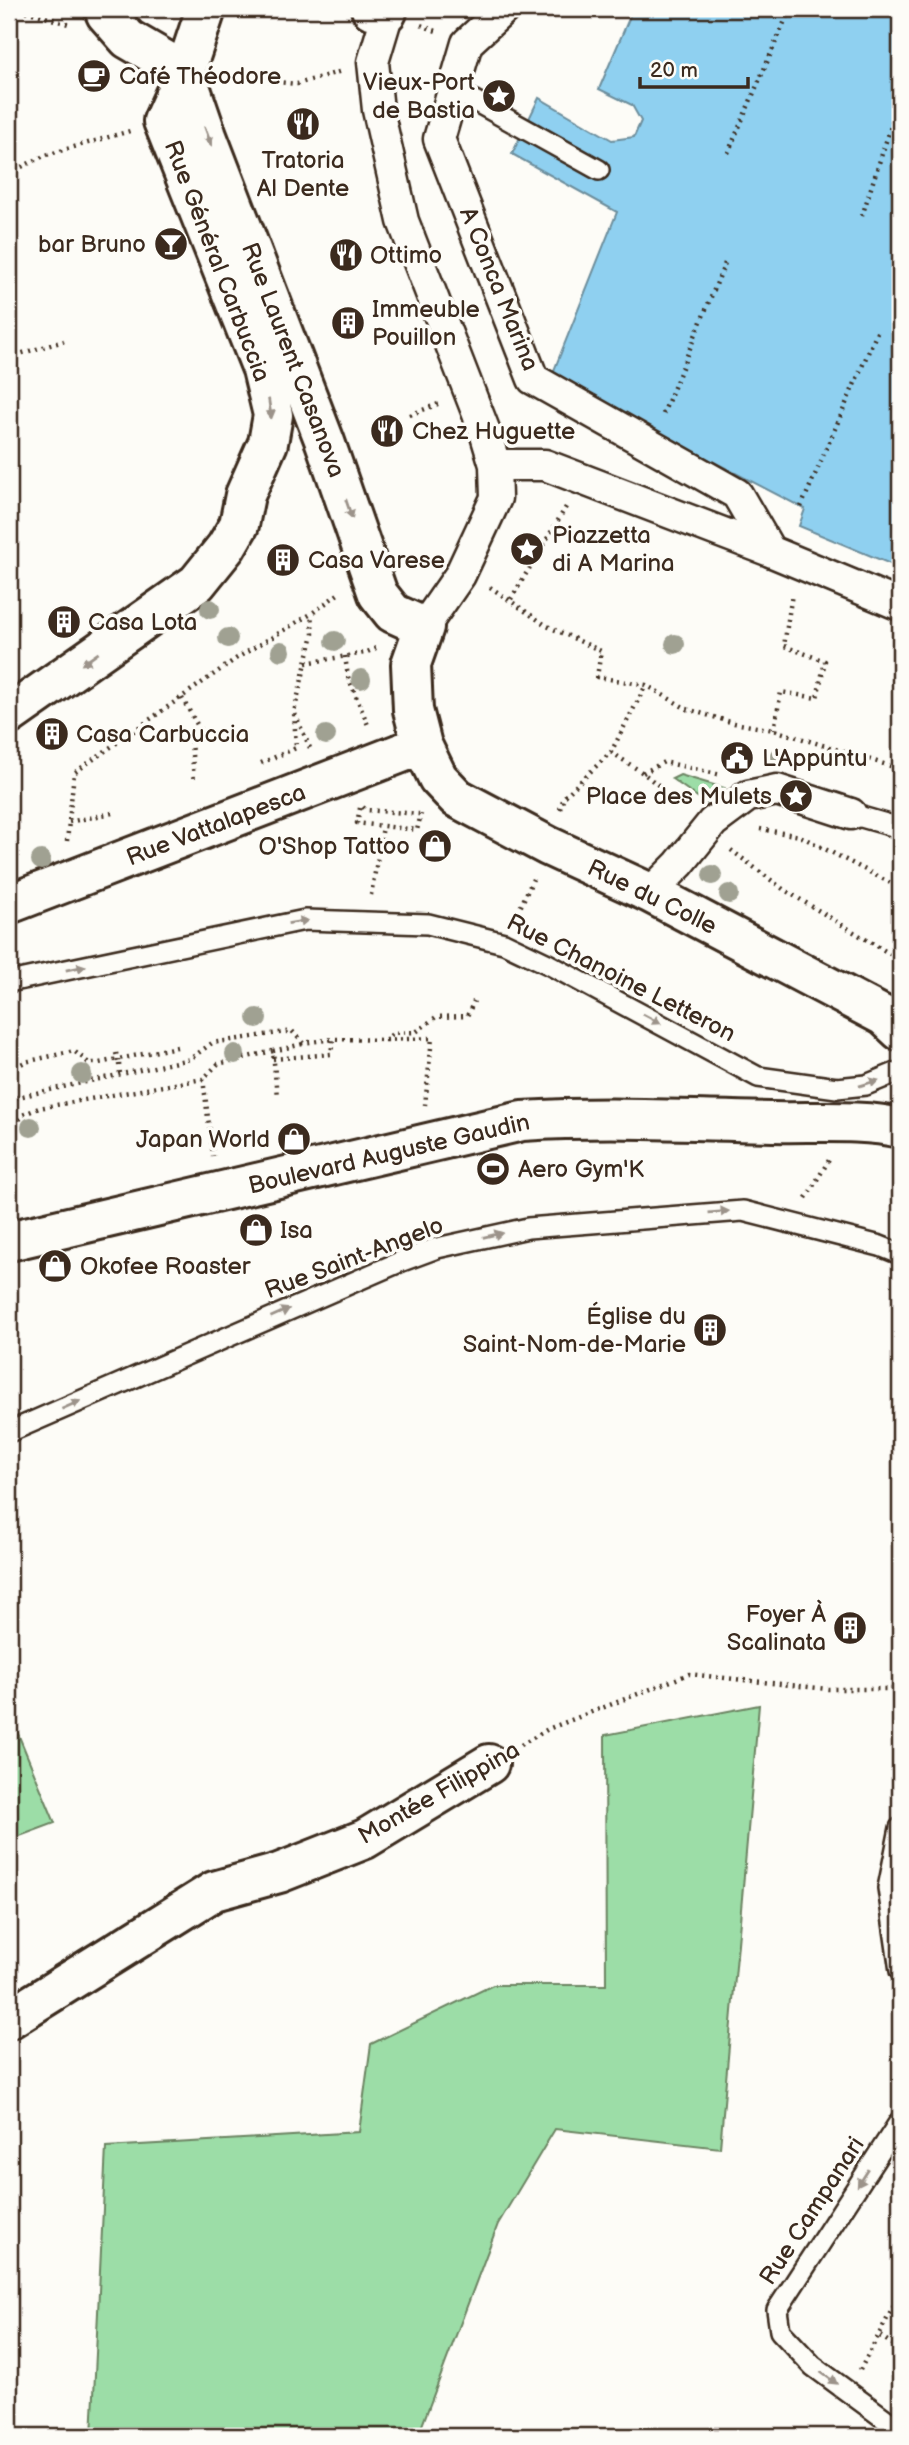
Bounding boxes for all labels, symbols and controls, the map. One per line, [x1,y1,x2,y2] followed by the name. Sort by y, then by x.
[640,46,748,90] scale bar
[75,57,113,95] cafe icon: Café Théodore
[650,58,698,83] text: 20 m
[119,62,281,91] place label: Café Théodore
[363,68,476,125] place label: Vieux-Port de Bastia
[480,77,518,115] place icon: Vieux-Port de Bastia
[284,105,322,143] restaurant icon: Tratoria Al Dente
[202,126,213,147] one-way arrow
[158,136,276,386] street label: Rue Général Carbuccia
[257,146,349,203] place label: Tratoria Al Dente
[453,203,545,375] street label: A Conca Marina
[152,225,190,263] bar icon: bar Bruno
[38,230,146,259] place label: bar Bruno
[327,236,365,274] restaurant icon: Ottimo
[235,239,351,481] street label: Rue Laurent Casanova
[370,241,442,270] place label: Ottimo
[372,295,480,352] place label: Immeuble Pouillon
[329,304,367,342] building icon: Immeuble Pouillon
[265,398,276,420] one-way arrow
[368,412,406,450] restaurant icon: Chez Huguette
[412,417,575,446] place label: Chez Huguette
[344,499,355,520] one-way arrow
[552,521,675,578] place label: Piazzetta di A Marina
[508,530,546,568] place icon: Piazzetta di A Marina
[264,541,302,579] building icon: Casa Varese
[308,546,445,575] place label: Casa Varese
[45,603,83,641] building icon: Casa Lota
[88,608,197,637] place label: Casa Lota
[81,652,99,666] one-way arrow
[33,715,71,753] building icon: Casa Carbuccia
[76,720,249,749] place label: Casa Carbuccia
[718,739,756,777] public building icon: L'Appuntu
[762,744,868,773] place label: L'Appuntu
[122,777,310,873] street label: Rue Vattalapesca
[777,777,815,815] place icon: Place des Mulets
[586,782,772,811] place label: Place des Mulets
[416,827,454,865] shop icon: O'Shop Tattoo
[258,832,410,861] place label: O'Shop Tattoo
[583,853,721,941] street label: Rue du Colle
[502,908,740,1048] street label: Rue Chanoine Letteron
[287,916,309,927] one-way arrow
[65,963,87,974] one-way arrow
[642,1013,662,1024] one-way arrow
[859,1077,880,1087] one-way arrow
[245,1107,533,1201] street label: Boulevard Auguste Gaudin
[275,1120,313,1158] shop icon: Japan World
[136,1125,270,1154] place label: Japan World
[474,1150,512,1188] sports icon: Aero Gym'K
[518,1155,644,1184] place label: Aero Gym'K
[708,1206,730,1217] one-way arrow
[237,1211,275,1249] shop icon: Isa
[261,1211,447,1305] street label: Rue Saint-Angelo
[280,1216,313,1245] place label: Isa
[482,1230,504,1241] one-way arrow
[36,1247,74,1285] shop icon: Okofee Roaster
[80,1252,251,1281] place label: Okofee Roaster
[463,1301,686,1359] place label: Église du Saint-Nom-de-Marie
[269,1307,290,1318] one-way arrow
[691,1311,729,1349] building icon: Église du Saint-Nom-de-Marie
[61,1399,81,1411] one-way arrow
[727,1599,826,1657] place label: Foyer À Scalinata
[831,1609,869,1647] building icon: Foyer À Scalinata
[353,1735,525,1851] street label: Montée Filippina
[753,2132,871,2290] street label: Rue Campanari
[856,2169,870,2187] one-way arrow
[820,2371,838,2385] one-way arrow

